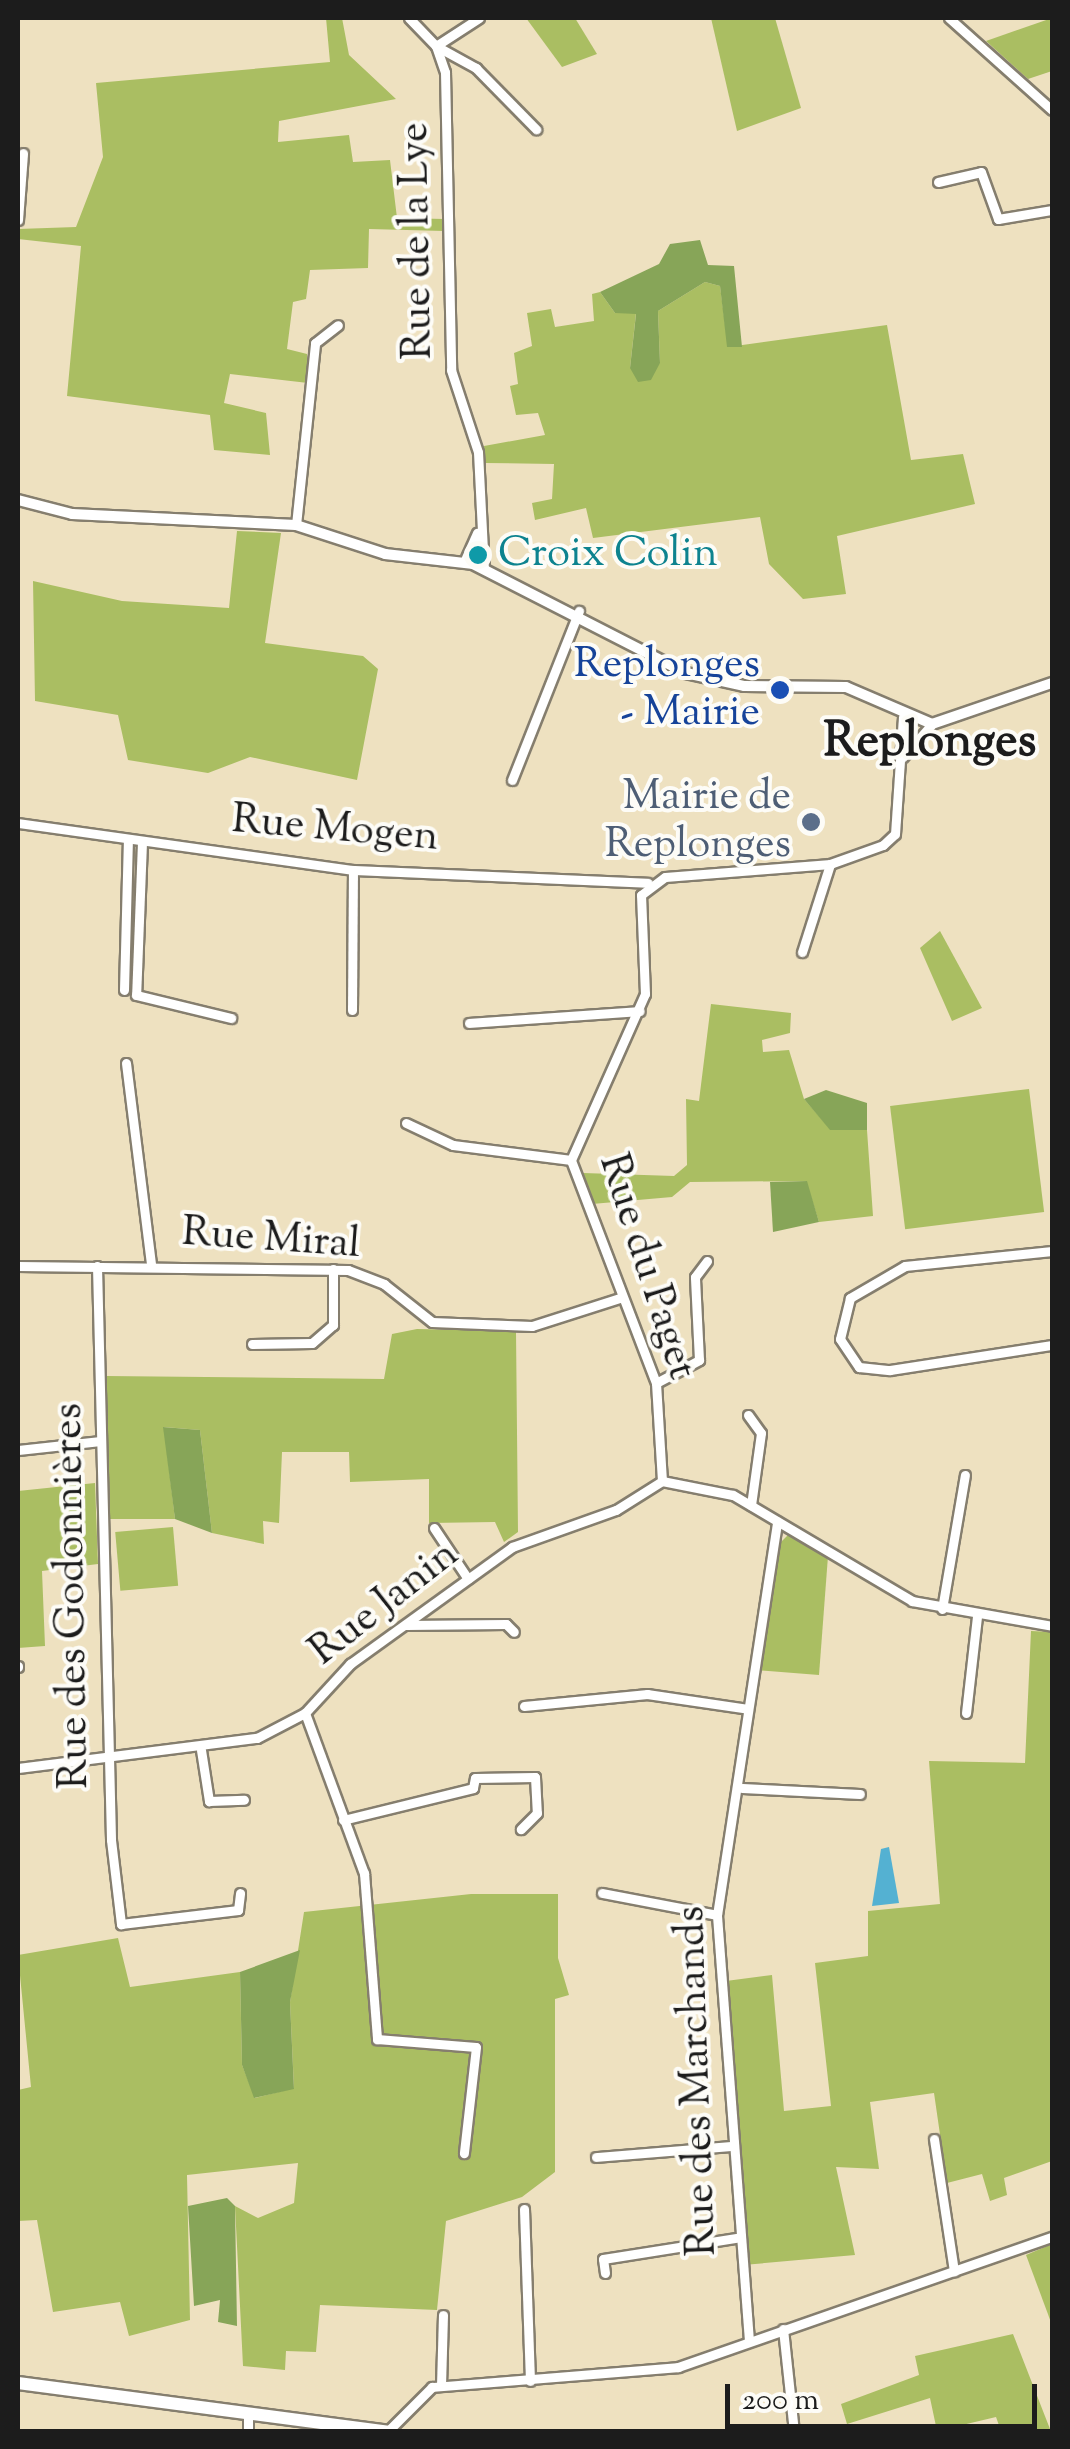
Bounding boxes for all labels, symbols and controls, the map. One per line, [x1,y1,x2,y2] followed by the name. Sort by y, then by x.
[391,122,445,360] street label: Rue de la Lye
[498,530,718,580] place label: Croix Colin
[467,544,489,566] marker: Croix Colin
[574,641,760,739] place label: Replonges - Mairie
[769,679,791,701] marker: Replonges - Mairie
[824,715,1036,773] district label: Replonges
[605,773,791,871] place label: Mairie de Replonges
[230,796,440,864] street label: Rue Mogen
[800,811,822,833] marker: Mairie de Replonges
[586,1148,706,1386] street label: Rue du Paget
[180,1209,362,1271] street label: Rue Miral
[44,1402,102,1790] street label: Rue des Godonnières
[301,1530,469,1678] street label: Rue Janin
[667,1905,729,2257] street label: Rue des Marchands
[730,2364,1042,2426] scale bar
[742,2380,819,2423] text: 200 m

